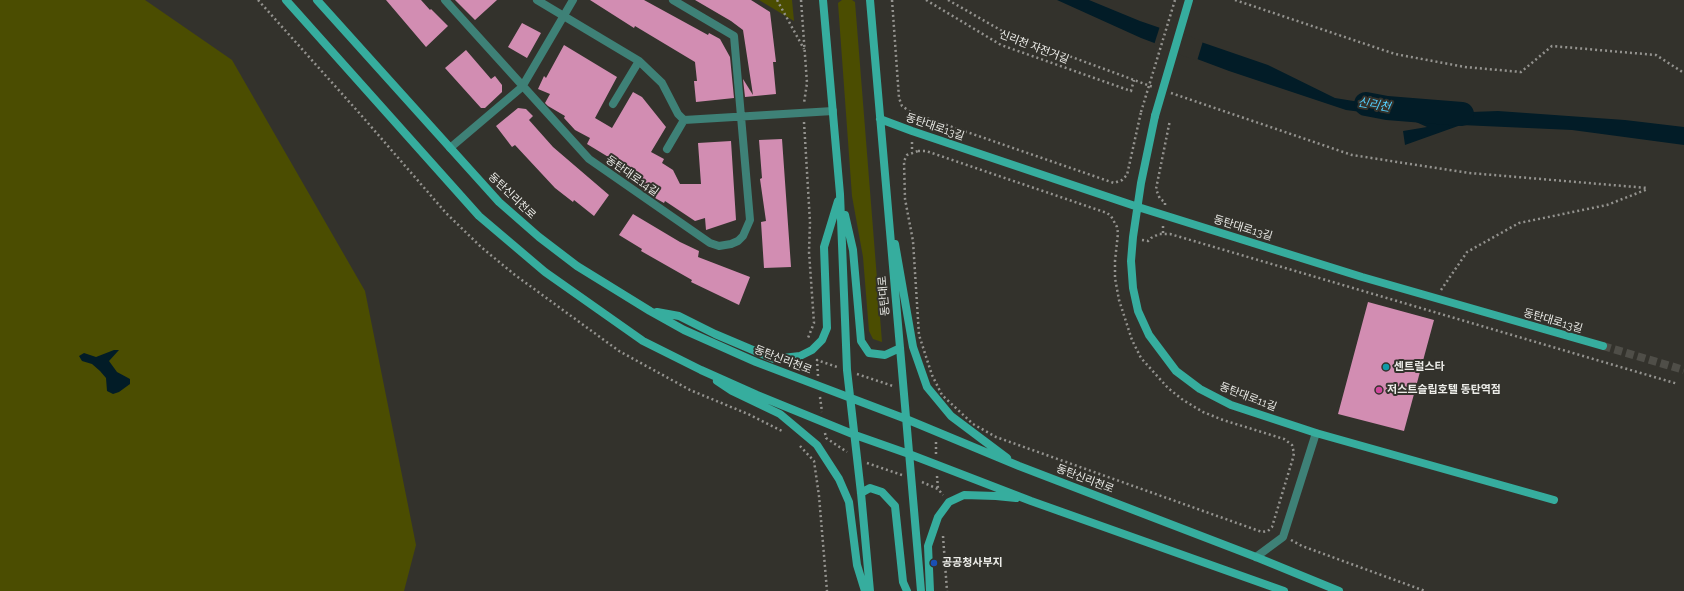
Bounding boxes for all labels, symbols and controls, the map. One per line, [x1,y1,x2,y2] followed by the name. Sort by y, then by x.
[997,28,1071,66] street label: 신리천 자전거길
[1356,95,1392,115] water label: 신리천
[904,111,966,143] street label: 동탄대로13길
[603,153,661,199] street label: 동탄대로14길
[486,170,538,222] street label: 동탄신리천로
[1212,213,1274,243] street label: 동탄대로13길
[876,275,892,317] street label: 동탄대로
[1522,306,1584,336] street label: 동탄대로13길
[752,343,814,377] street label: 동탄신리천로
[1394,360,1445,374] place label: 센트럴스타
[1381,362,1391,372] marker: 센트럴스타
[1218,380,1278,414] street label: 동탄대로11길
[1387,383,1501,397] place label: 저스트슬립호텔 동탄역점
[1374,385,1384,395] marker: 저스트슬립호텔 동탄역점
[1054,462,1116,496] street label: 동탄신리천로
[942,556,1003,570] place label: 공공청사부지
[929,558,939,568] marker: 공공청사부지

